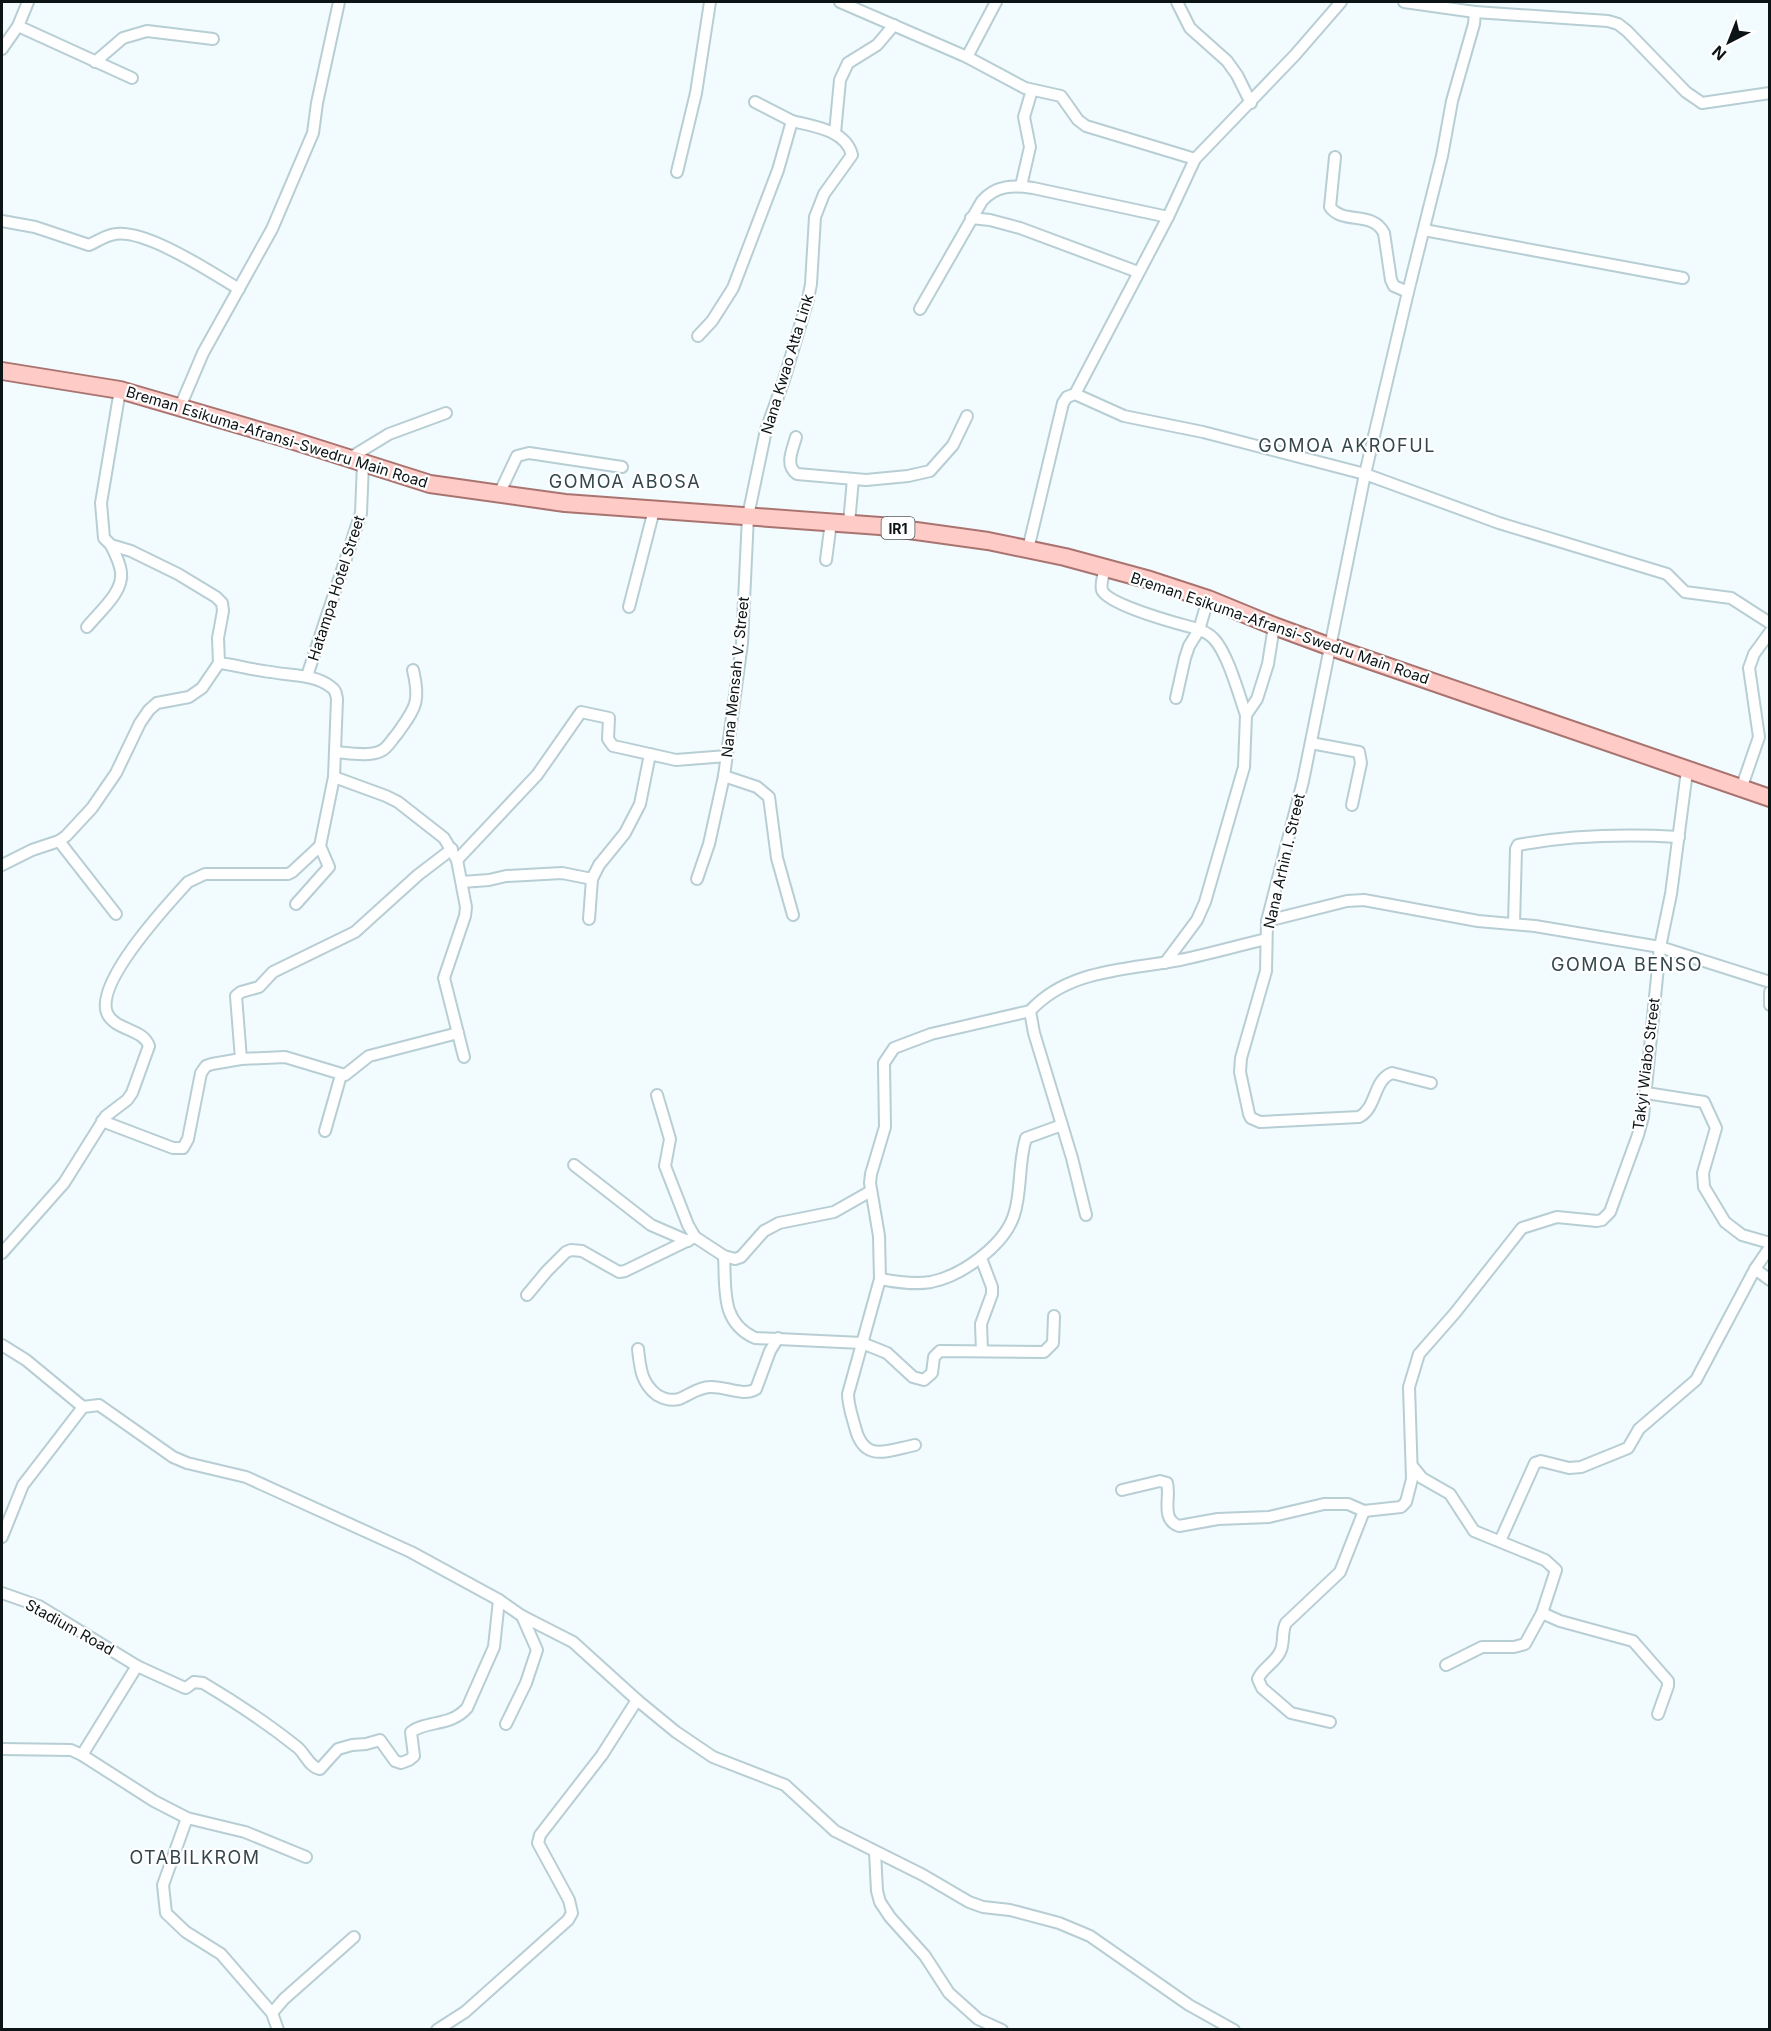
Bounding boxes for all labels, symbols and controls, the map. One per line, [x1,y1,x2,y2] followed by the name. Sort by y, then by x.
[1699,12,1759,72] north arrow
[1708,42,1730,65] text: N
[757,291,818,436] street label: Nana Kwao Atta Link
[124,382,430,492] street label: Breman Esikuma-Afransi-Swedru Main Road
[1258,435,1436,456] district label: GOMOA AKROFUL
[549,471,701,492] district label: GOMOA ABOSA
[303,513,369,663] street label: Hatampa Hotel Street
[882,517,914,539] road number: IR1
[1128,568,1432,688] street label: Breman Esikuma-Afransi-Swedru Main Road
[717,596,753,758] street label: Nana Mensah V. Street
[1259,792,1309,930] street label: Nana Arhin I. Street
[1551,954,1703,975] district label: GOMOA BENSO
[1628,997,1664,1131] street label: Takyi Wiabo Street
[22,1595,118,1659] street label: Stadium Road
[129,1847,261,1868] district label: OTABILKROM

